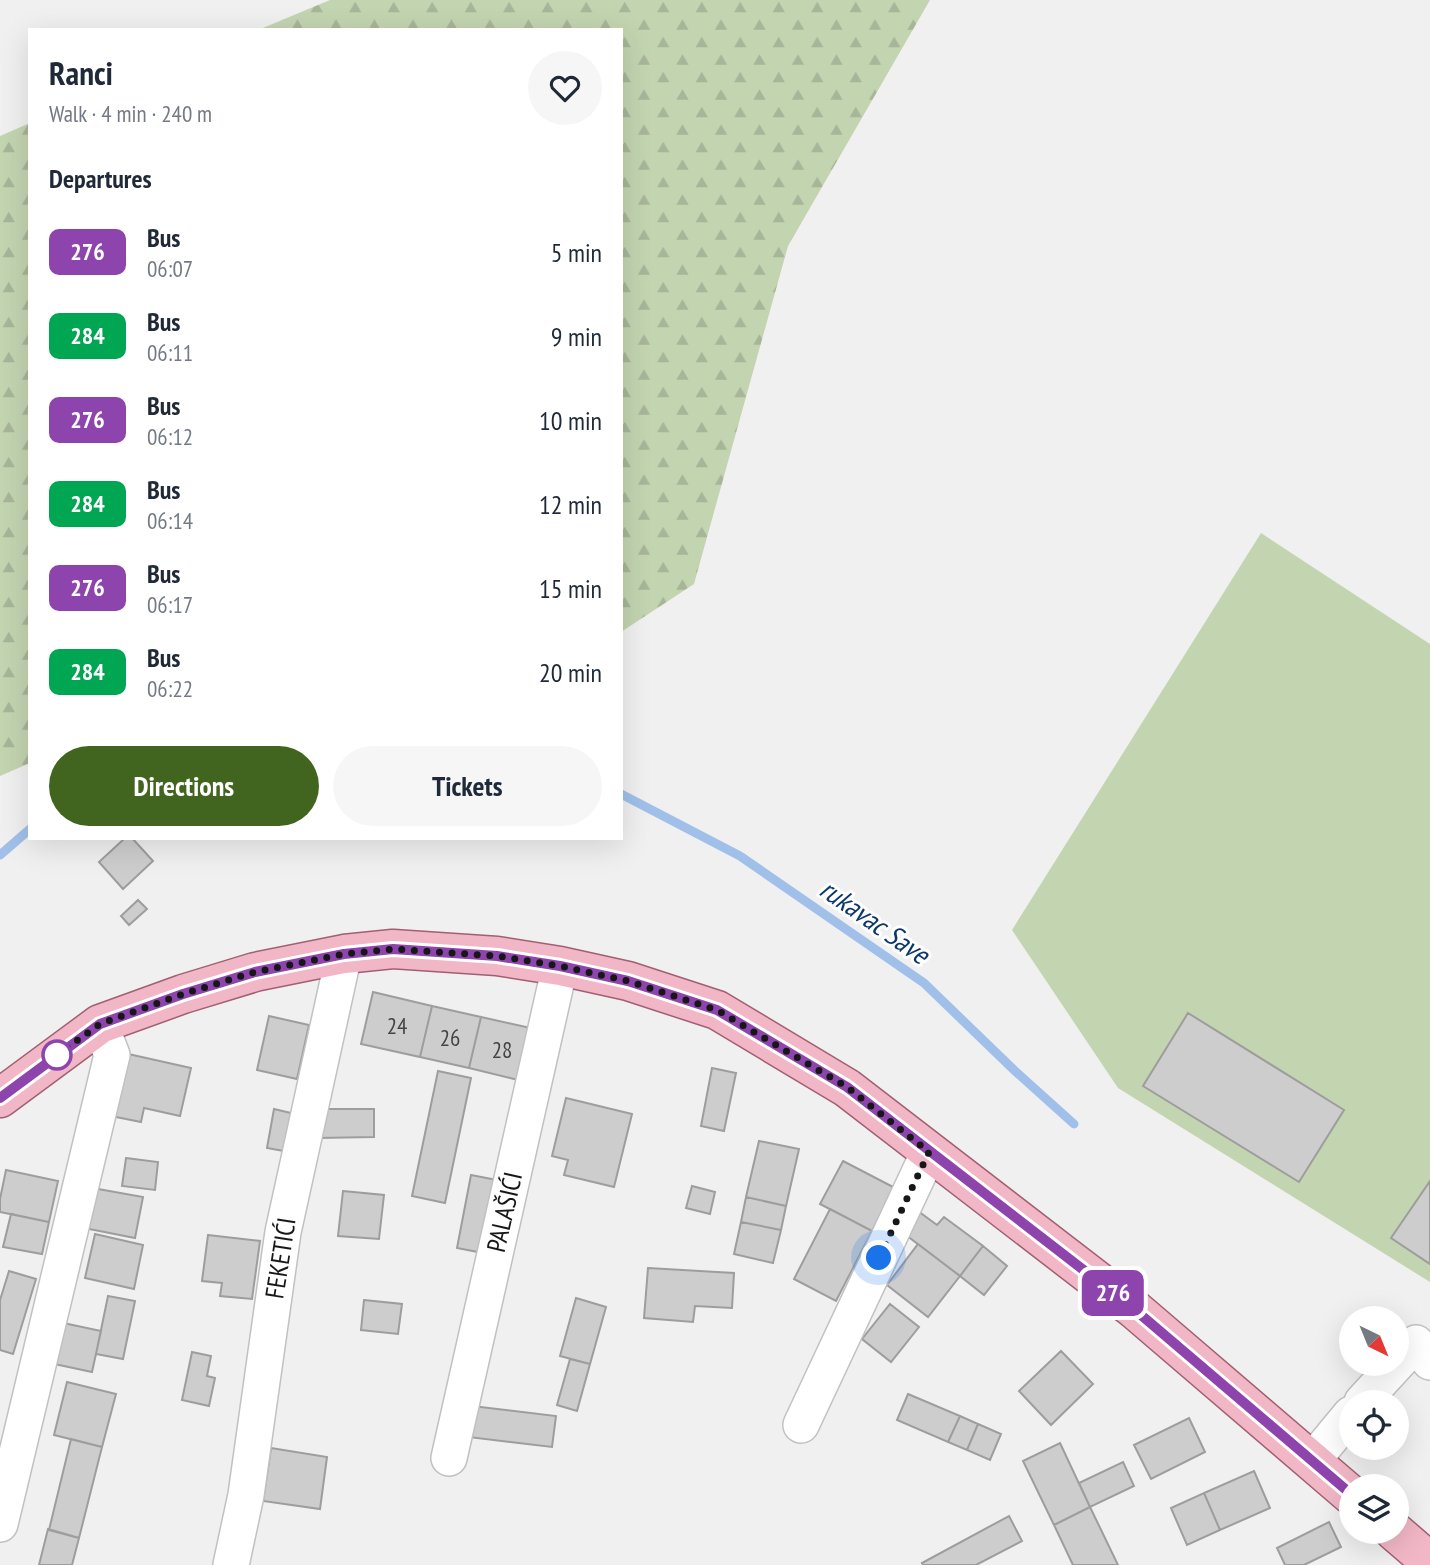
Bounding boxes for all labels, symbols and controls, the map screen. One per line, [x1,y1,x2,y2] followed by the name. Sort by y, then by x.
[49,51,113,94] text: Ranci
[528,51,602,125] button: heart
[49,99,212,128] text: Walk · 4 min · 240 m
[49,162,152,195] text: Departures
[147,221,180,254] text: Bus
[70,236,105,267] text: 276
[551,236,602,269] text: 5 min
[147,254,193,283] text: 06:07
[147,305,180,338] text: Bus
[70,320,105,351] text: 284
[551,320,602,353] text: 9 min
[147,338,193,367] text: 06:11
[147,389,180,422] text: Bus
[70,404,105,435] text: 276
[539,404,602,437] text: 10 min
[147,422,193,451] text: 06:12
[147,473,180,506] text: Bus
[70,488,105,519] text: 284
[539,488,602,521] text: 12 min
[147,506,193,535] text: 06:14
[147,557,180,590] text: Bus
[70,572,105,603] text: 276
[539,572,602,605] text: 15 min
[147,590,193,619] text: 06:17
[147,641,180,674] text: Bus
[70,656,105,687] text: 284
[539,656,602,689] text: 20 min
[147,674,193,703] text: 06:22
[49,746,319,826] button: Directions
[333,746,602,826] button: Tickets
[813,870,939,973] water label: rukavac Save
[387,1011,407,1040] house number: 24
[440,1023,460,1052] house number: 26
[492,1035,512,1064] house number: 28
[42,1040,72,1070] unlabelled marker
[479,1169,529,1255] street label: PALAŠIĆI
[257,1215,303,1301] street label: FEKETIĆI
[861,1240,896,1275] your location
[1073,1270,1153,1316] line badge: 276
[1096,1277,1130,1308] text: 276
[1339,1306,1409,1376] north arrow
[1339,1306,1409,1544] map controls
[1339,1390,1409,1460] button: locate
[1339,1474,1409,1544] button: layers

